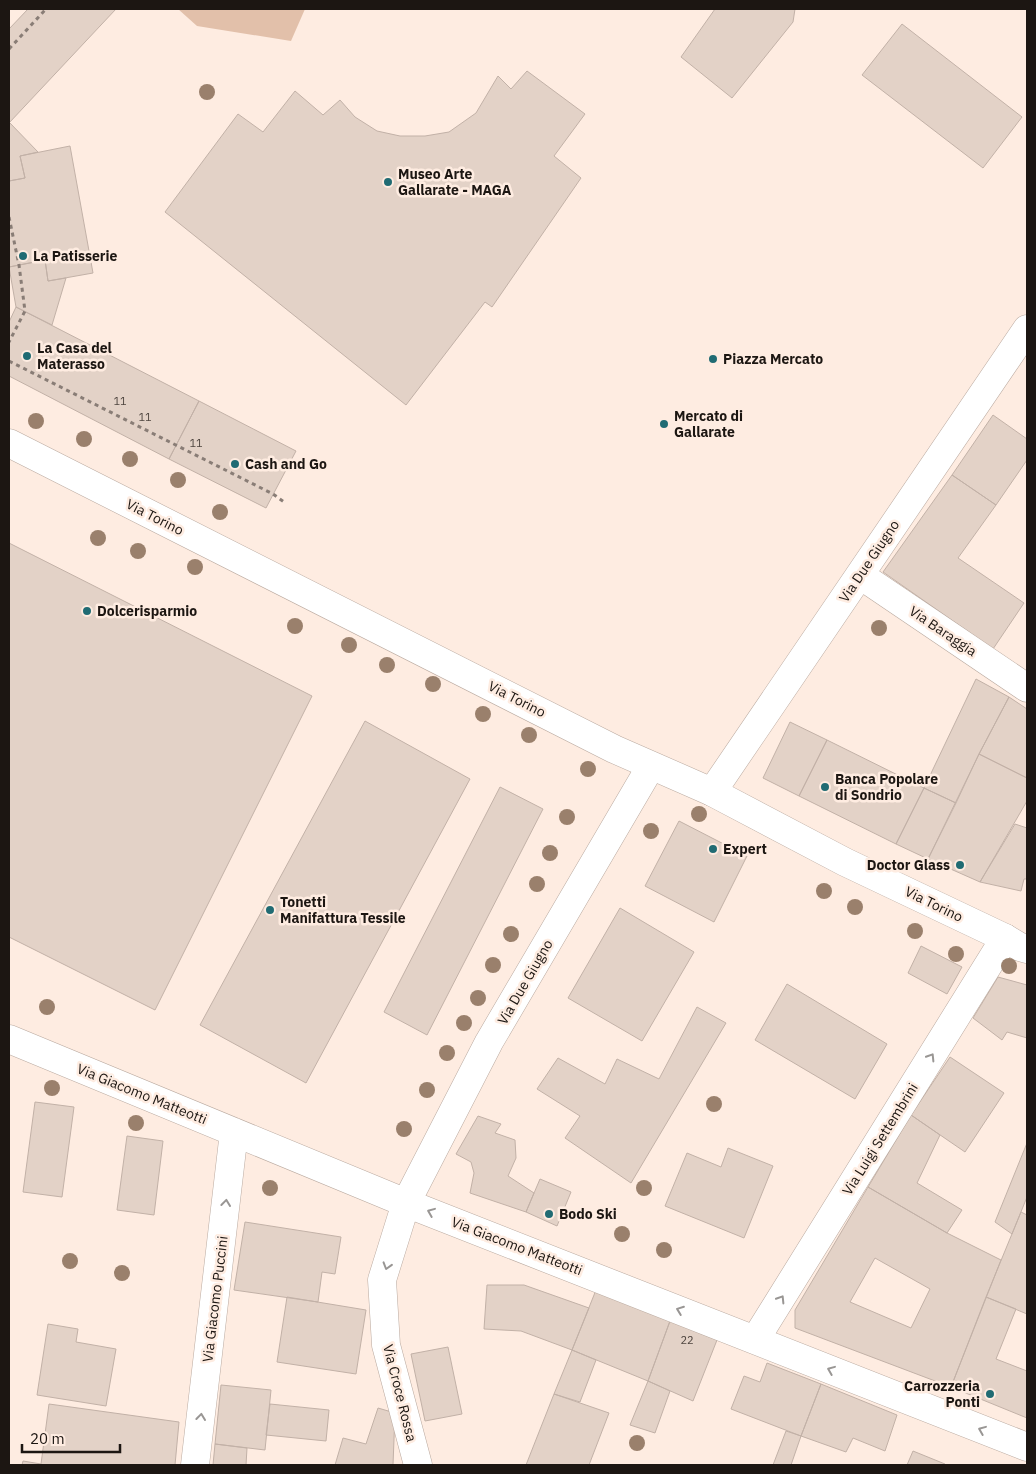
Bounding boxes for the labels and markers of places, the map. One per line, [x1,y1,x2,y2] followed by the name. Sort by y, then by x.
[398,165,512,199] place label: Museo Arte Gallarate - MAGA
[382,176,394,188] marker: Museo Arte Gallarate - MAGA
[33,247,118,265] place label: La Patisserie
[17,250,29,262] marker: La Patisserie
[37,339,112,373] place label: La Casa del Materasso
[21,350,33,362] marker: La Casa del Materasso
[723,350,823,368] place label: Piazza Mercato
[707,353,719,365] marker: Piazza Mercato
[674,407,743,441] place label: Mercato di Gallarate
[658,418,670,430] marker: Mercato di Gallarate
[245,455,327,473] place label: Cash and Go
[229,458,241,470] marker: Cash and Go
[97,602,197,620] place label: Dolcerisparmio
[81,605,93,617] marker: Dolcerisparmio
[835,770,938,804] place label: Banca Popolare di Sondrio
[819,781,831,793] marker: Banca Popolare di Sondrio
[723,840,767,858] place label: Expert
[707,843,719,855] marker: Expert
[867,856,950,874] place label: Doctor Glass
[954,859,966,871] marker: Doctor Glass
[280,893,406,927] place label: Tonetti Manifattura Tessile
[264,904,276,916] marker: Tonetti Manifattura Tessile
[559,1205,617,1223] place label: Bodo Ski
[543,1208,555,1220] marker: Bodo Ski
[904,1377,980,1411] place label: Carrozzeria Ponti
[984,1388,996,1400] marker: Carrozzeria Ponti

